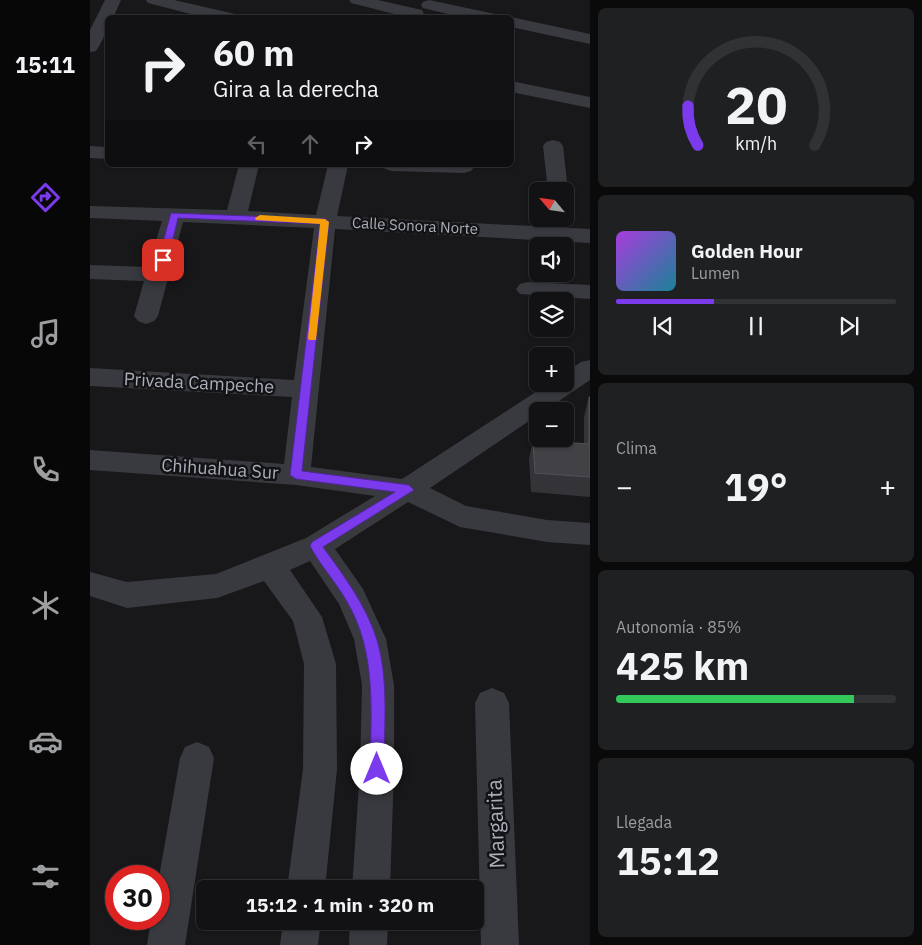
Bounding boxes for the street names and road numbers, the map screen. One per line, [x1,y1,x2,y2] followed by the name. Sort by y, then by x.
[351,213,479,238] street label: Calle Sonora Norte
[123,367,275,398] street label: Privada Campeche
[161,453,280,484] street label: Chihuahua Sur
[479,779,511,869] street label: Margarita

